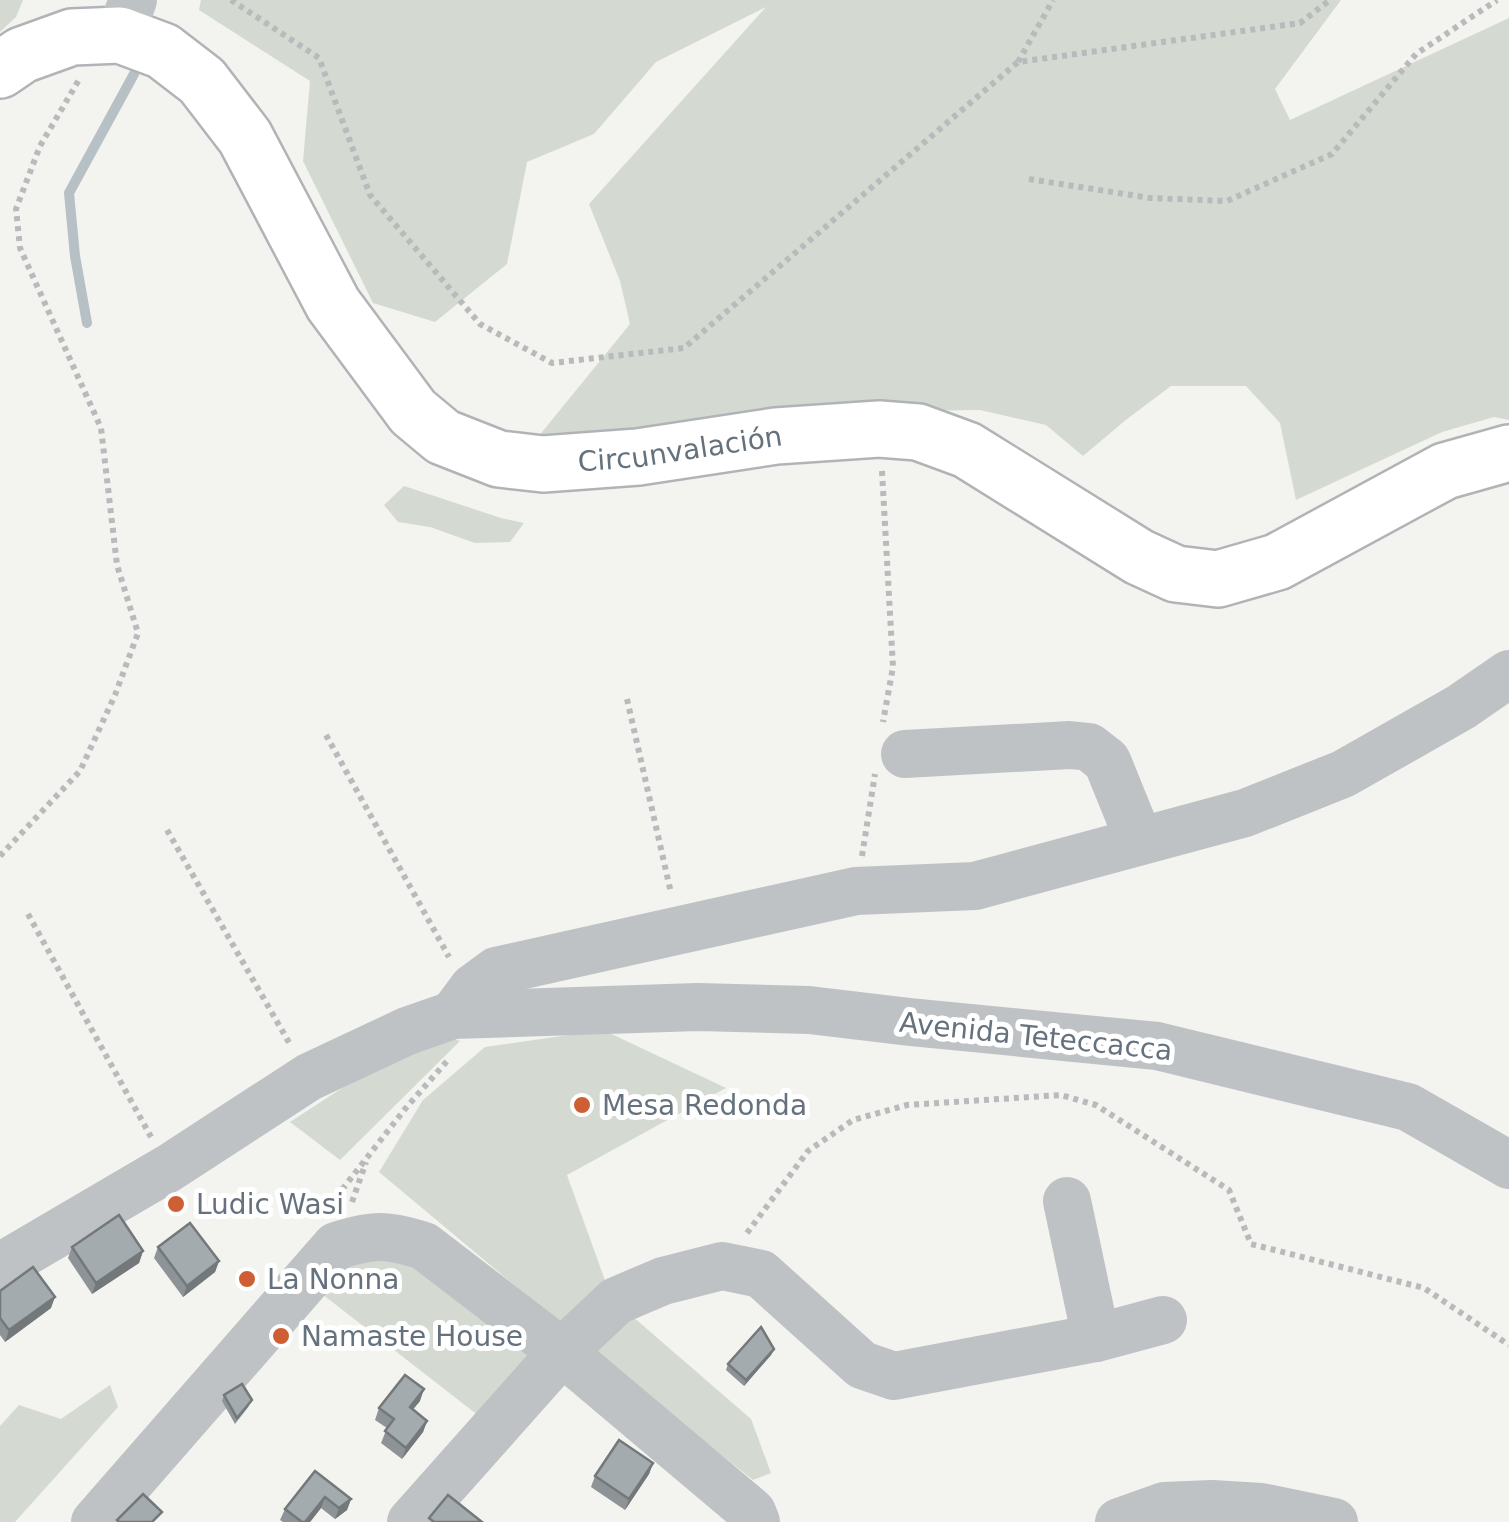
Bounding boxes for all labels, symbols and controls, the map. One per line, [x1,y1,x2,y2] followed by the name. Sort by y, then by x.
[577,419,784,478] street label: Circunvalación
[898,1006,1174,1067] street label: Avenida Teteccacca
[602,1089,807,1122] place label: Mesa Redonda
[571,1094,593,1116] marker: Mesa Redonda
[196,1188,344,1221] place label: Ludic Wasi
[165,1193,187,1215] marker: Ludic Wasi
[267,1263,399,1296] place label: La Nonna
[236,1268,258,1290] marker: La Nonna
[301,1320,523,1353] place label: Namaste House
[270,1325,292,1347] marker: Namaste House

